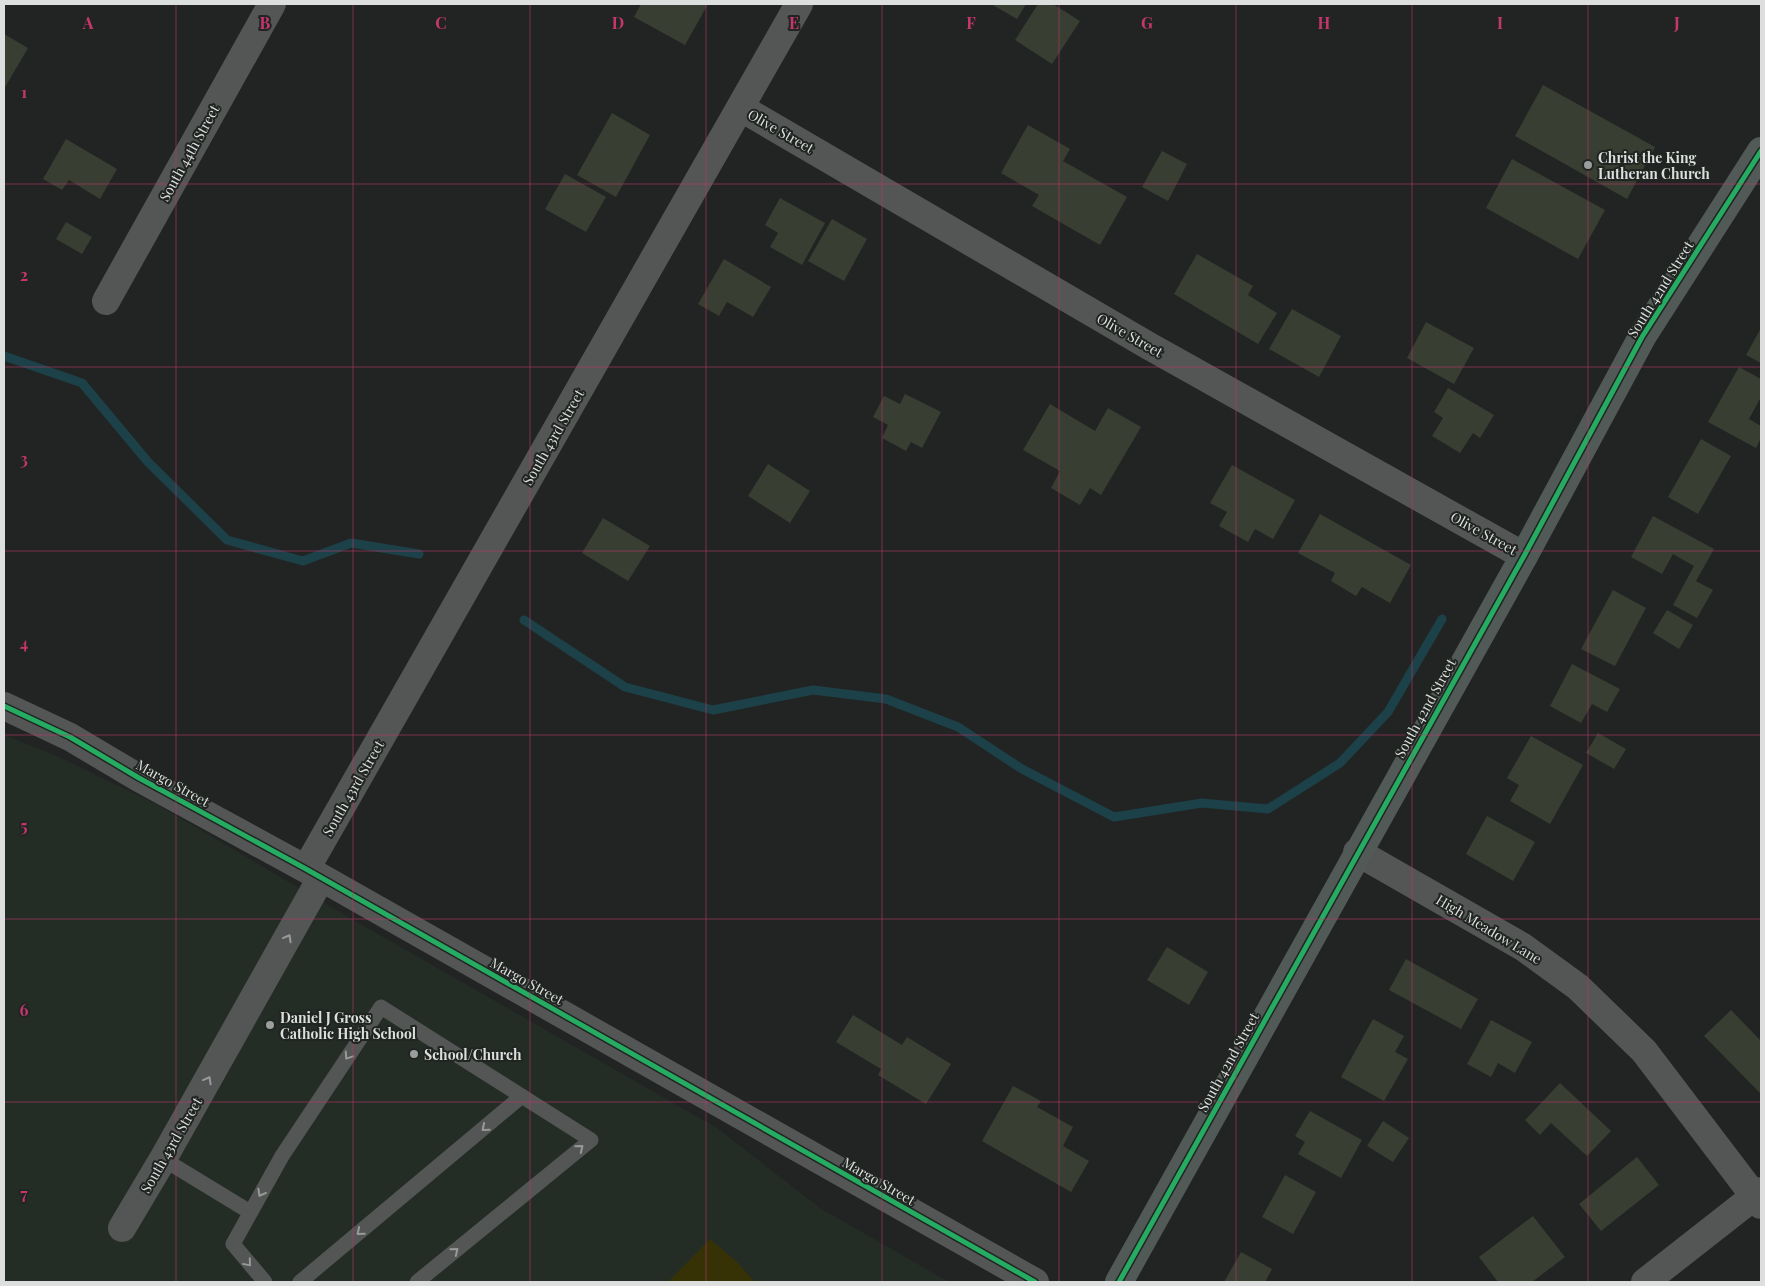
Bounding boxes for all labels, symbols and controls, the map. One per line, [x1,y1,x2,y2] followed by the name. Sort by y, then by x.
[82,12,94,33] text: A
[260,12,271,33] text: B
[435,12,447,33] text: C
[612,12,624,33] text: D
[789,12,799,33] text: E
[966,12,976,33] text: F
[1141,12,1153,33] text: G
[1318,12,1331,33] text: H
[1497,12,1503,33] text: I
[1673,12,1680,33] text: J
[21,81,27,102] text: 1
[155,100,224,205] street label: South 44th Street
[745,104,818,158] street label: Olive Street
[1598,148,1710,183] place label: Christ the King Lutheran Church
[1582,159,1594,171] marker: Christ the King Lutheran Church
[1623,236,1698,341] street label: South 42nd Street
[20,264,28,285] text: 2
[1094,308,1167,362] street label: Olive Street
[518,385,589,488] street label: South 43rd Street
[20,448,28,469] text: 3
[1447,507,1522,560] street label: Olive Street
[20,632,28,653] text: 4
[1390,654,1461,761] street label: South 42nd Street
[318,736,389,839] street label: South 43rd Street
[133,755,214,812] street label: Margo Street
[20,815,28,836] text: 5
[1433,890,1545,968] street label: High Meadow Lane
[281,935,291,944] one-way arrow
[487,953,568,1010] street label: Margo Street
[20,999,29,1020] text: 6
[280,1008,417,1043] place label: Daniel J Gross Catholic High School
[1193,1008,1264,1115] street label: South 42nd Street
[264,1019,276,1031] marker: Daniel J Gross Catholic High School
[424,1045,522,1064] place label: School/Church
[408,1048,420,1060] marker: School/Church
[345,1051,355,1060] one-way arrow
[202,1076,212,1085] one-way arrow
[136,1093,207,1196] street label: South 43rd Street
[481,1122,490,1131] one-way arrow
[574,1146,583,1154] one-way arrow
[839,1152,920,1210] street label: Margo Street
[20,1183,28,1204] text: 7
[257,1188,267,1197] one-way arrow
[357,1226,366,1235] one-way arrow
[449,1248,458,1257] one-way arrow
[243,1257,252,1266] one-way arrow

